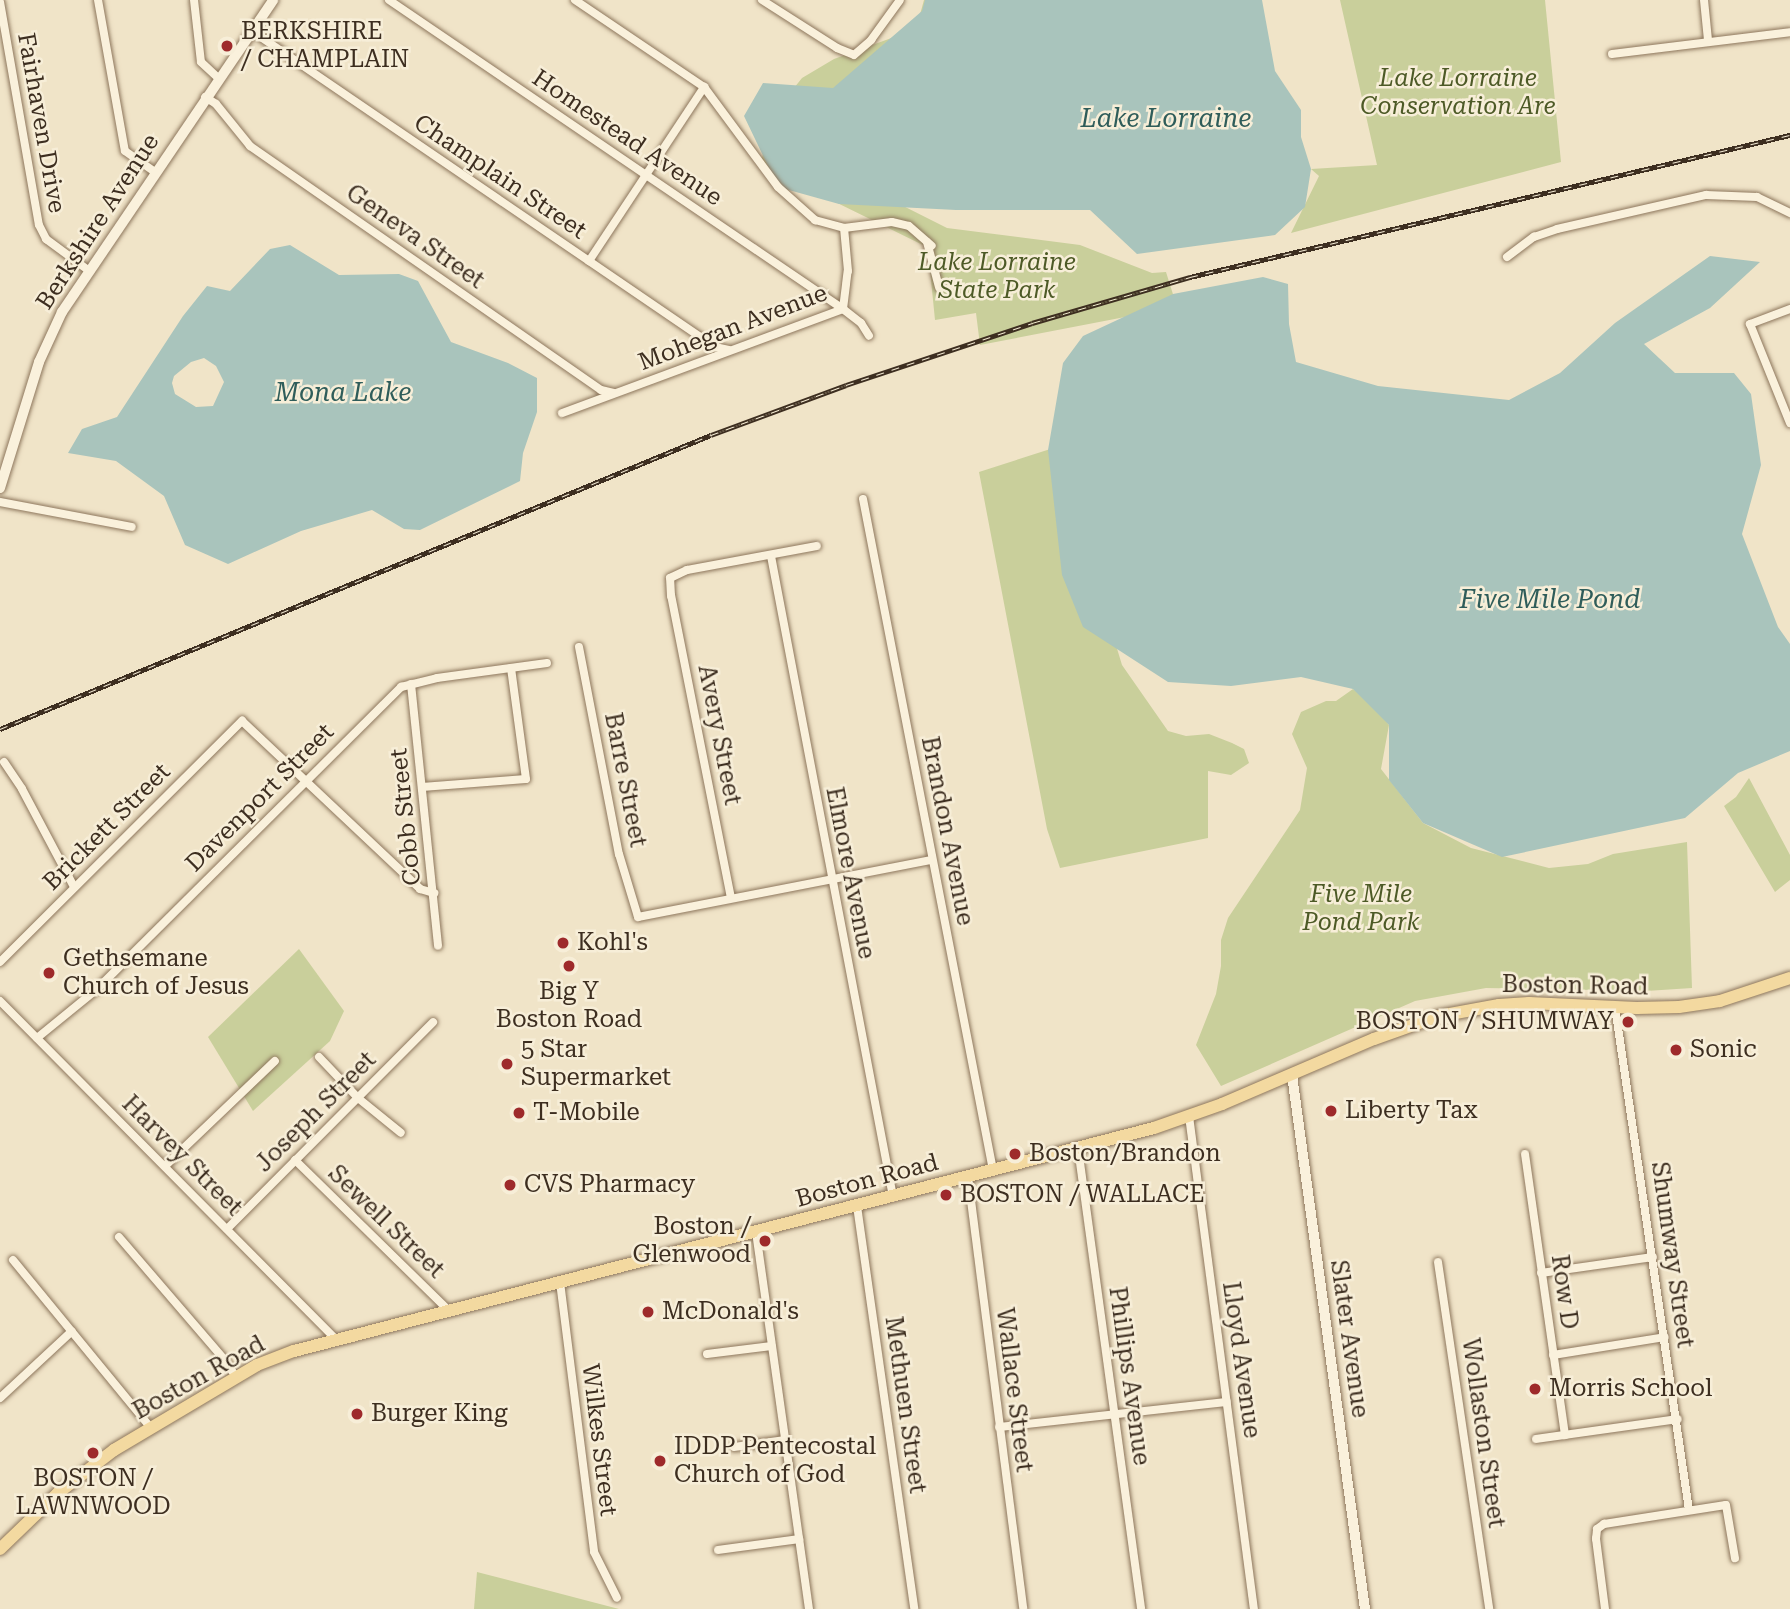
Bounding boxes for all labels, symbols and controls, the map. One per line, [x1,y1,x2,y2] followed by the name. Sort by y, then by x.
[241,18,409,74] place label: BERKSHIRE / CHAMPLAIN
[11,31,71,215] street label: Fairhaven Drive
[219,38,235,54] marker: BERKSHIRE / CHAMPLAIN
[527,64,727,212] street label: Homestead Avenue
[1360,65,1556,121] park label: Lake Lorraine Conservation Are
[1081,103,1251,135] water label: Lake Lorraine
[408,109,592,245] street label: Champlain Street
[30,129,166,315] street label: Berkshire Avenue
[340,179,490,295] street label: Geneva Street
[918,249,1076,305] park label: Lake Lorraine State Park
[635,279,831,377] street label: Mohegan Avenue
[275,377,411,409] water label: Mona Lake
[1459,584,1641,616] water label: Five Mile Pond
[691,663,747,807] street label: Avery Street
[598,710,652,850] street label: Barre Street
[180,718,340,878] street label: Davenport Street
[915,734,979,928] street label: Brandon Avenue
[384,747,428,887] street label: Cobb Street
[38,758,176,896] street label: Brickett Street
[819,785,881,961] street label: Elmore Avenue
[1302,881,1420,937] park label: Five Mile Pond Park
[577,929,648,957] place label: Kohl's
[555,935,571,951] marker: Kohl's
[63,945,249,1001] place label: Gethsemane Church of Jesus
[561,958,577,974] marker: Big Y Boston Road
[41,965,57,981] marker: Gethsemane Church of Jesus
[1502,970,1648,1002] street label: Boston Road
[496,978,642,1034] place label: Big Y Boston Road
[1356,1008,1614,1036] place label: BOSTON / SHUMWAY
[1620,1014,1636,1030] marker: BOSTON / SHUMWAY
[521,1036,671,1092] place label: 5 Star Supermarket
[1690,1036,1757,1064] place label: Sonic
[1668,1042,1684,1058] marker: Sonic
[250,1046,382,1178] street label: Joseph Street
[499,1056,515,1072] marker: 5 Star Supermarket
[116,1090,248,1222] street label: Harvey Street
[1345,1097,1478,1125] place label: Liberty Tax
[533,1099,640,1127] place label: T-Mobile
[1323,1103,1339,1119] marker: Liberty Tax
[511,1105,527,1121] marker: T-Mobile
[1029,1140,1221,1168] place label: Boston/Brandon
[1007,1146,1023,1162] marker: Boston/Brandon
[793,1148,941,1214] street label: Boston Road
[322,1159,450,1285] street label: Sewell Street
[1645,1160,1699,1350] street label: Shumway Street
[524,1171,695,1199] place label: CVS Pharmacy
[502,1177,518,1193] marker: CVS Pharmacy
[960,1181,1205,1209] place label: BOSTON / WALLACE
[938,1187,954,1203] marker: BOSTON / WALLACE
[632,1213,751,1269] place label: Boston / Glenwood
[757,1233,773,1249] marker: Boston / Glenwood
[1545,1253,1583,1331] street label: Row D
[1324,1258,1374,1420] street label: Slater Avenue
[1216,1280,1266,1440] street label: Lloyd Avenue
[1102,1285,1156,1467] street label: Phillips Avenue
[662,1298,799,1326] place label: McDonald's
[640,1304,656,1320] marker: McDonald's
[990,1306,1038,1474] street label: Wallace Street
[878,1315,932,1495] street label: Methuen Street
[128,1330,270,1426] street label: Boston Road
[1455,1336,1511,1530] street label: Wollaston Street
[575,1362,623,1518] street label: Wilkes Street
[1549,1375,1712,1403] place label: Morris School
[1527,1381,1543,1397] marker: Morris School
[371,1400,508,1428] place label: Burger King
[349,1406,365,1422] marker: Burger King
[674,1433,876,1489] place label: IDDP Pentecostal Church of God
[85,1445,101,1461] marker: BOSTON / LAWNWOOD
[652,1453,668,1469] marker: IDDP Pentecostal Church of God
[15,1465,171,1521] place label: BOSTON / LAWNWOOD

